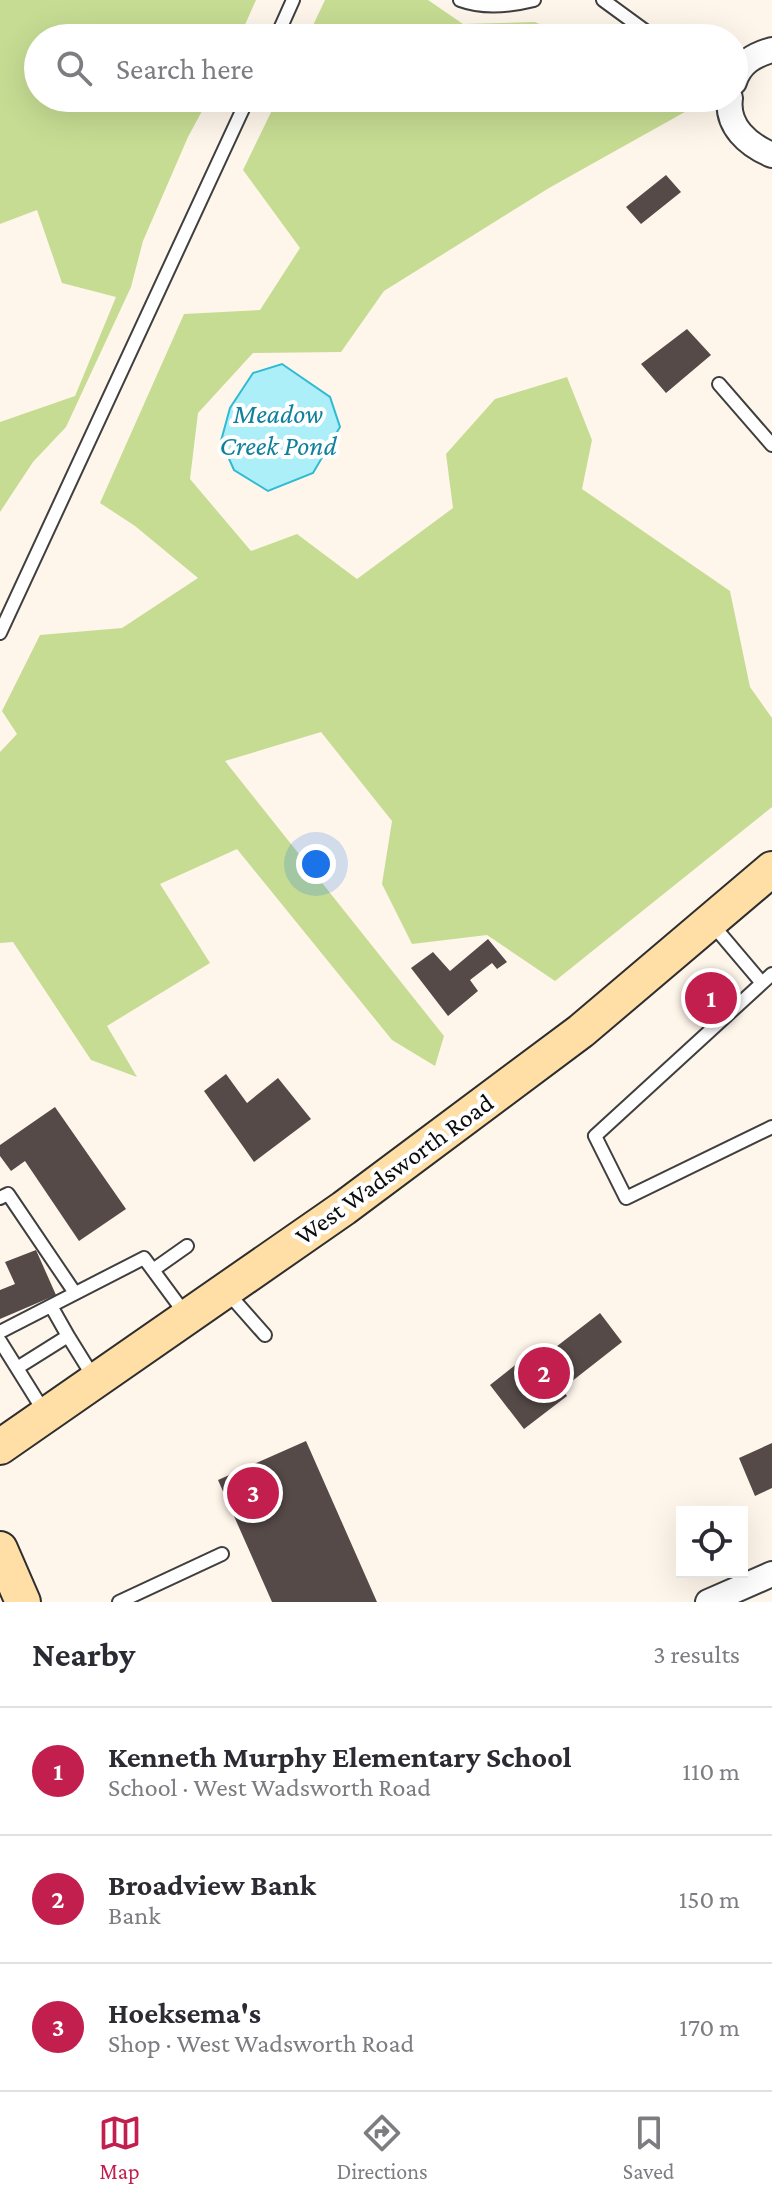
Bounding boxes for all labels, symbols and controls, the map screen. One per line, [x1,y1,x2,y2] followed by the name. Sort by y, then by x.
[24,24,748,112] search box
[52,46,96,90] icon: search
[116,52,254,85] text: Search here
[219,398,337,461] water label: Meadow Creek Pond
[296,844,336,884] your location
[685,968,737,1028] pin: 1
[290,1088,499,1251] street label: West Wadsworth Road
[518,1343,570,1403] pin: 2
[227,1463,279,1523] pin: 3
[676,1506,748,1578] map controls
[676,1506,748,1578] button: locate
[32,1636,135,1673] text: Nearby
[653,1640,740,1669] text: 3 results
[108,1740,572,1773] text: Kenneth Murphy Elementary School
[53,1757,63,1786] text: 1
[682,1757,740,1786] text: 110 m
[108,1773,431,1802] text: School · West Wadsworth Road
[108,1868,316,1901] text: Broadview Bank
[51,1885,65,1914] text: 2
[679,1885,740,1914] text: 150 m
[108,1901,161,1930] text: Bank
[108,1996,261,2029] text: Hoeksema's
[52,2013,64,2042] text: 3
[679,2013,740,2042] text: 170 m
[108,2029,414,2058] text: Shop · West Wadsworth Road
[98,2111,142,2184] tab: Map
[337,2111,428,2184] tab: Directions
[623,2111,674,2184] tab: Saved

